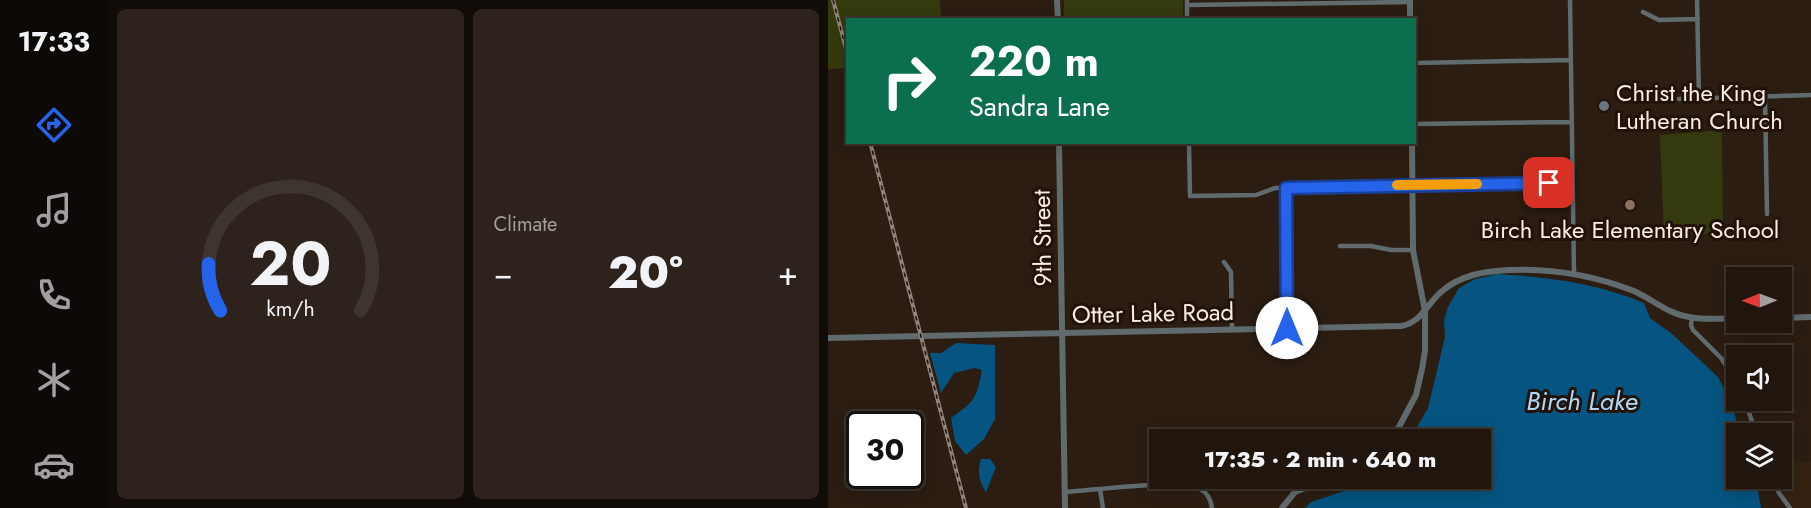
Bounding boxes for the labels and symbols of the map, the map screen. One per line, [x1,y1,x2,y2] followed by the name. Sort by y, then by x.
[1616,75,1783,138] place label: Christ the King Lutheran Church
[1597,99,1611,113] marker: Christ the King Lutheran Church
[1523,157,1574,208] pin
[1024,189,1060,287] street label: 9th Street
[1623,198,1637,212] marker: Birch Lake Elementary School
[1481,212,1779,247] place label: Birch Lake Elementary School
[1726,267,1792,333] north arrow
[1072,294,1234,332] street label: Otter Lake Road
[1255,296,1319,360] position arrow
[1526,382,1638,420] water label: Birch Lake
[846,411,924,489] speed limit sign: 30

